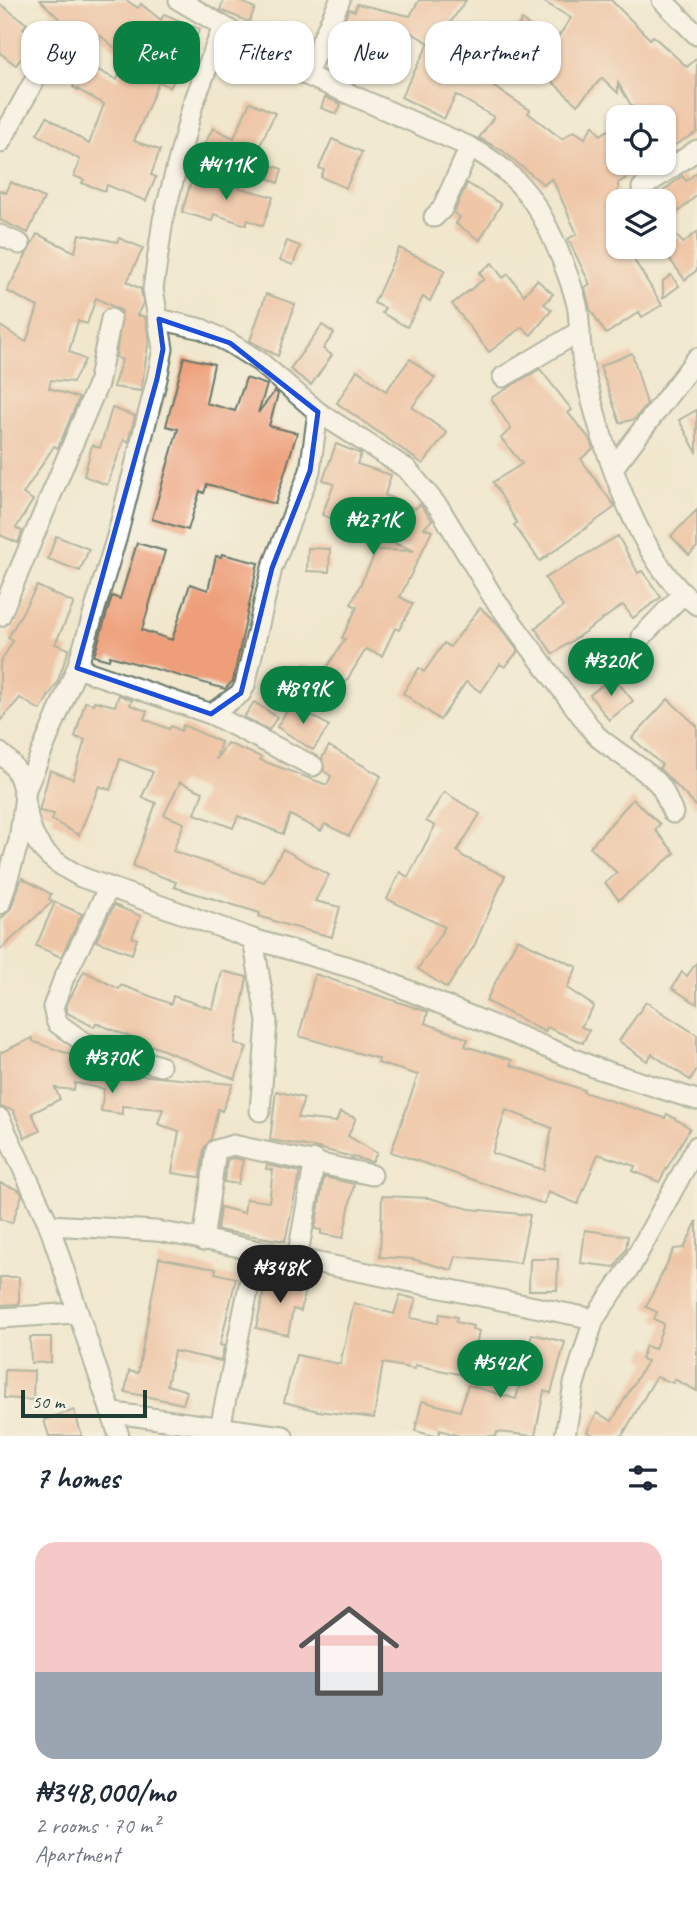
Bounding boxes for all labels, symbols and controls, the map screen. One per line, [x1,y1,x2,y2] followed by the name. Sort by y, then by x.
[21,21,99,84] chip: Buy
[113,21,200,84] chip: Rent
[214,21,314,84] chip: Filters
[328,21,411,84] chip: New
[425,21,561,84] chip: Apartment
[606,105,676,259] map controls
[606,105,676,175] button: locate
[177,142,275,202] pin: ₦411K
[199,150,253,179] text: ₦411K
[606,189,676,259] button: layers
[324,498,422,557] pin: ₦271K
[346,505,400,534] text: ₦271K
[562,638,660,698] pin: ₦320K
[584,646,638,675] text: ₦320K
[254,666,352,726] pin: ₦899K
[276,674,330,703] text: ₦899K
[63,1036,161,1095] pin: ₦370K
[85,1043,139,1072] text: ₦370K
[231,1246,329,1305] pin: ₦348K
[253,1253,307,1282] text: ₦348K
[451,1340,549,1400] pin: ₦542K
[473,1348,527,1377] text: ₦542K
[21,1387,147,1419] scale bar
[32,1390,64,1414] text: 50 m
[35,1459,120,1497] text: 7 homes
[624,1459,662,1497] icon: filters
[286,1588,412,1714] icon: home
[35,1773,175,1811] text: ₦348,000/mo
[35,1811,159,1840] text: 2 rooms · 70 m²
[35,1840,120,1869] text: Apartment

